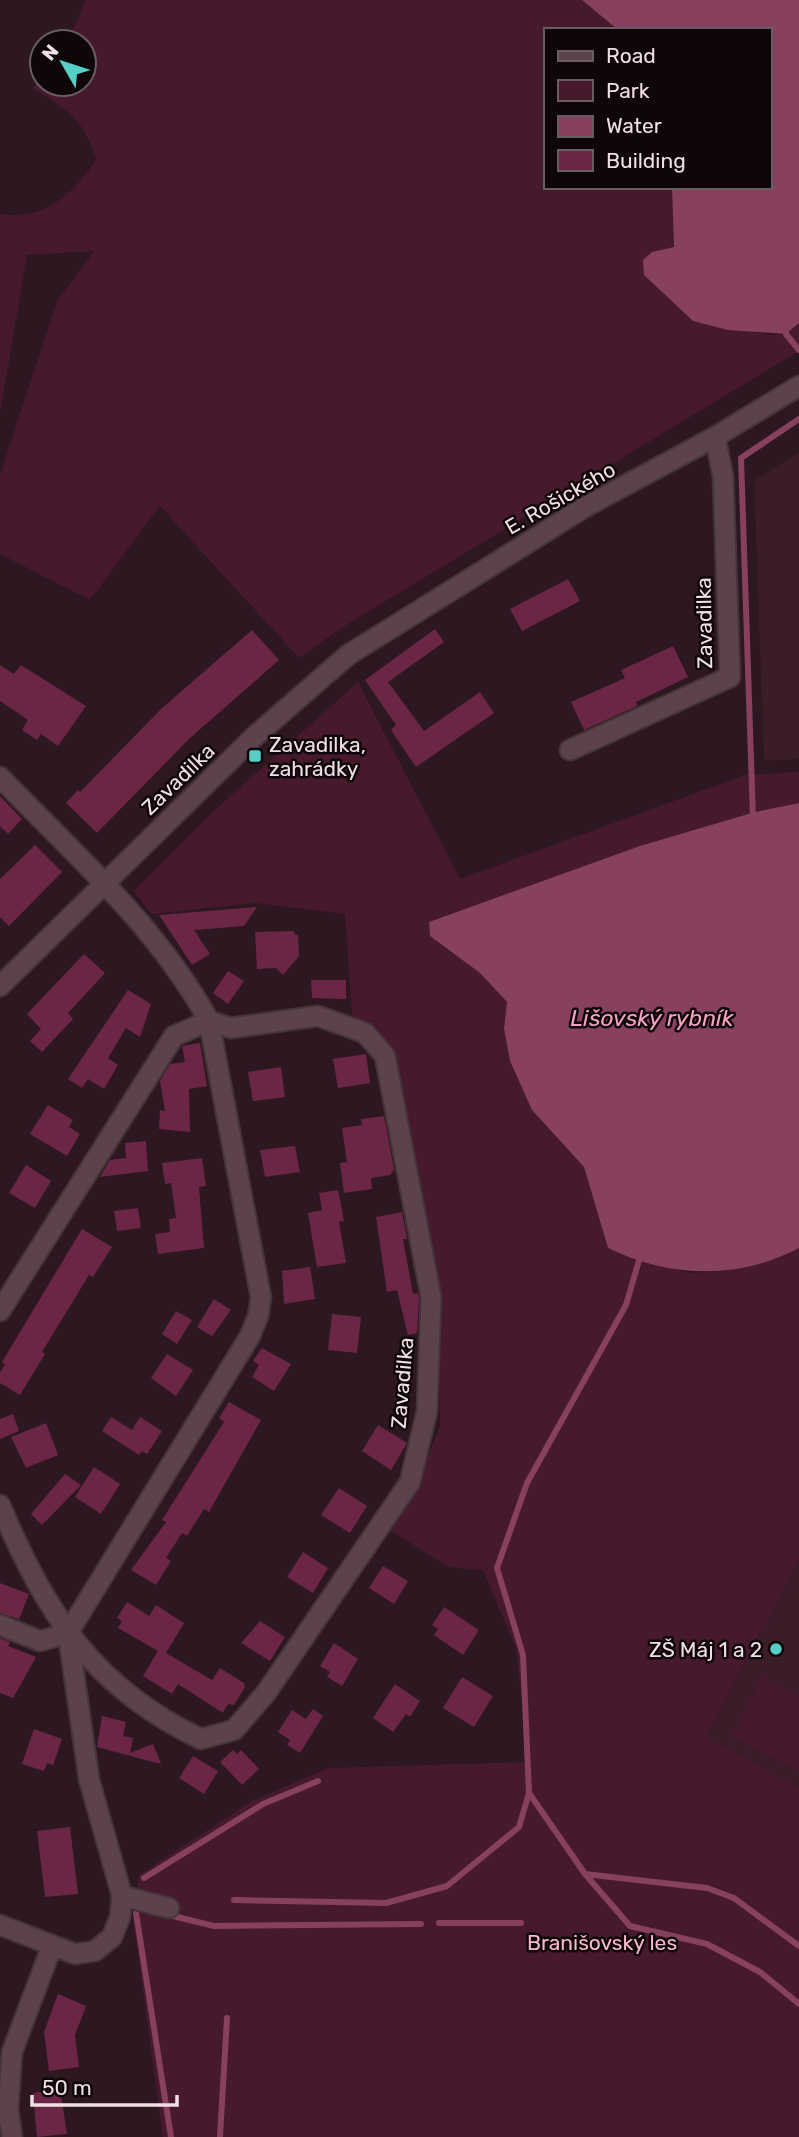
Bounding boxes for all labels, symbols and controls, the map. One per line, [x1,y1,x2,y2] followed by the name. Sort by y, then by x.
[28,28,98,98] north arrow
[544,28,771,189] legend
[37,40,63,65] text: N
[606,43,656,68] text: Road
[606,78,650,103] text: Park
[606,113,662,138] text: Water
[606,148,686,173] text: Building
[500,456,620,540] street label: E. Rošického
[691,577,717,669] street label: Zavadilka
[269,732,366,781] place label: Zavadilka, zahrádky
[136,738,220,820] street label: Zavadilka
[247,748,263,764] marker: Zavadilka, zahrádky
[570,1004,735,1032] water label: Lišovský rybník
[386,1336,418,1430] street label: Zavadilka
[649,1637,762,1662] place label: ZŠ Máj 1 a 2
[768,1641,784,1657] marker: ZŠ Máj 1 a 2
[527,1930,677,1955] park label: Branišovský les
[32,2064,177,2108] scale bar
[42,2075,92,2100] text: 50 m

